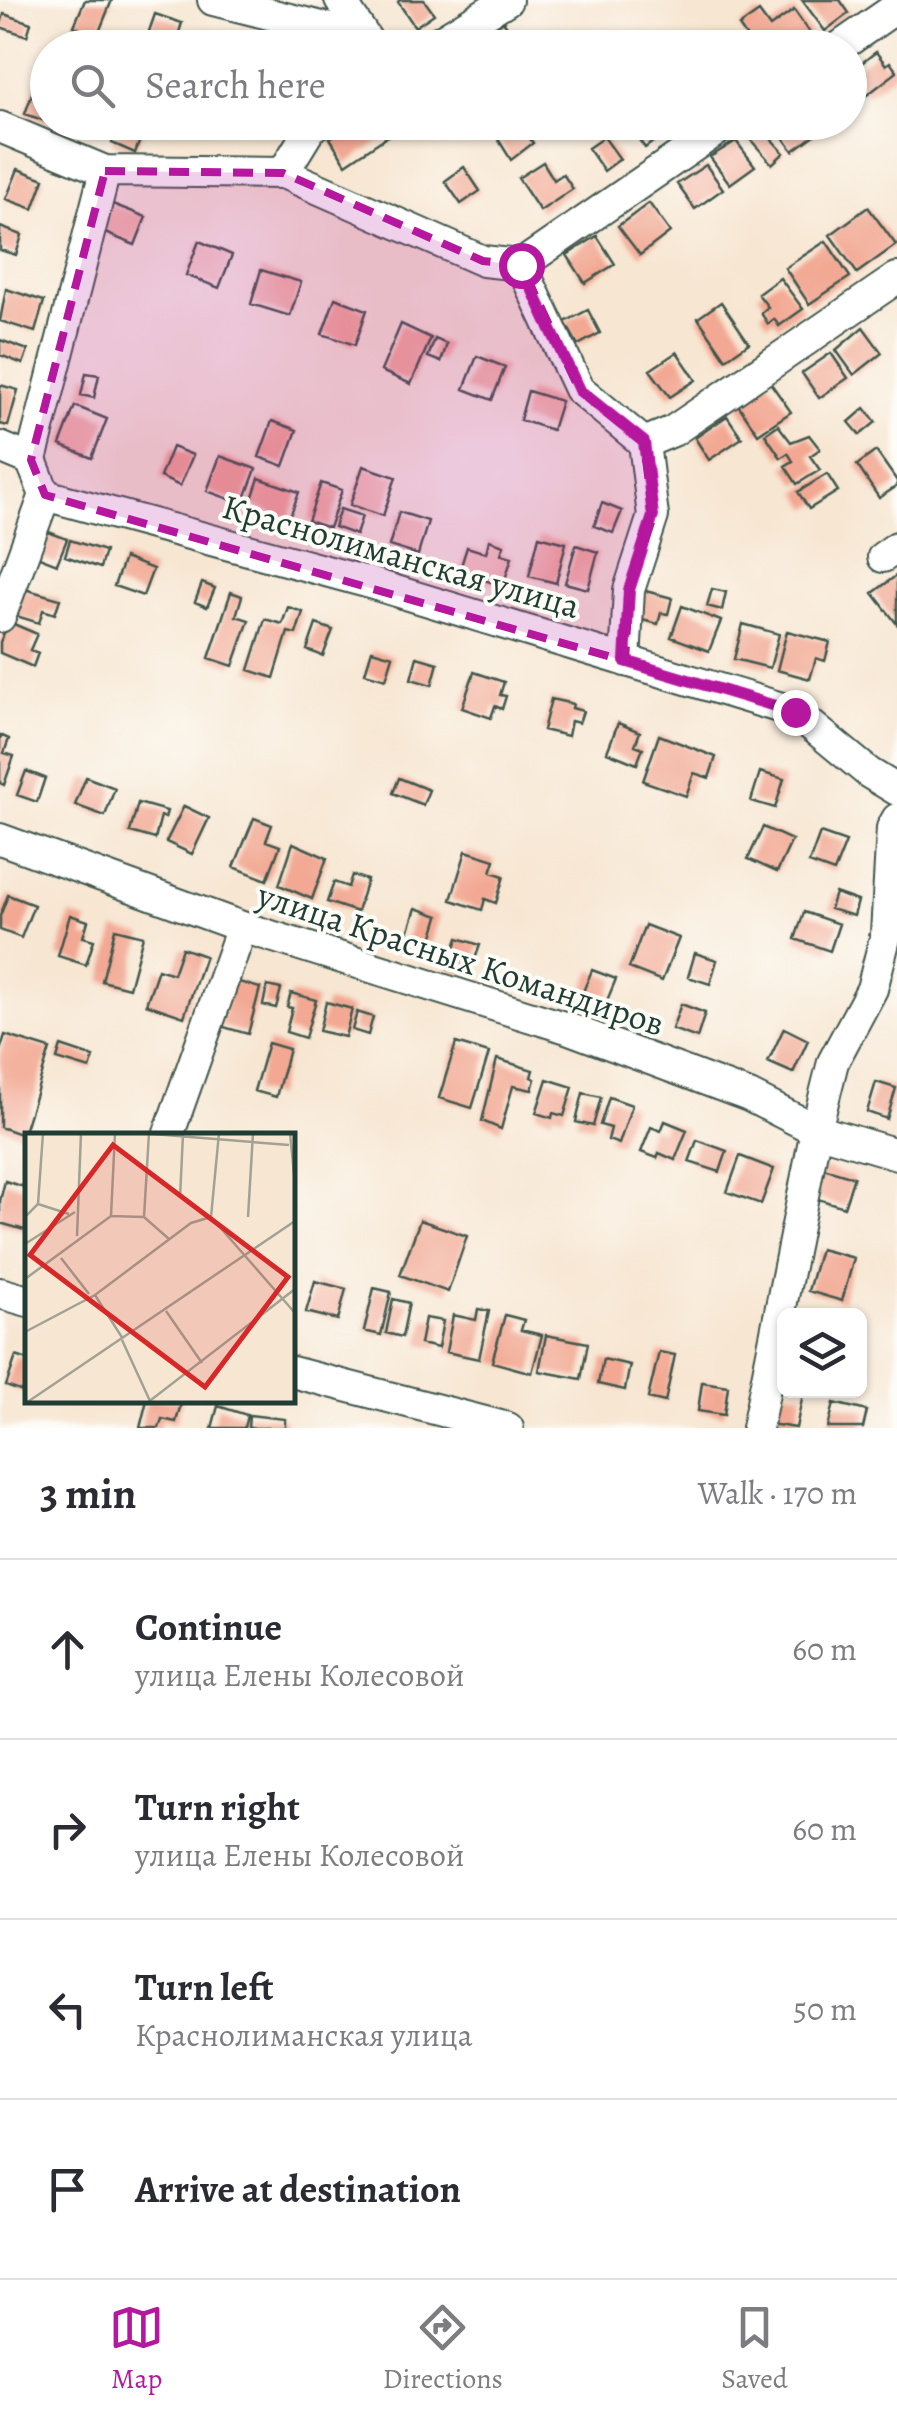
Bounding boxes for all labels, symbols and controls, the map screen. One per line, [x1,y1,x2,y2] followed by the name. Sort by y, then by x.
[30,30,867,140] search box
[65,58,120,113] icon: search
[145,59,326,111] text: Search here
[499,243,545,289] route start
[217,482,585,630] street label: Краснолиманская улица
[773,690,819,736] route end
[251,870,670,1047] street label: улица Красных Командиров
[25,1133,295,1403] inset map
[777,1308,867,1398] map controls
[777,1308,867,1398] button: layers
[40,1465,136,1522] text: 3 min
[698,1471,857,1515] text: Walk · 170 m
[135,1601,282,1653] text: Continue
[40,1622,95,1677] icon: ahead
[792,1627,857,1671] text: 60 m
[135,1653,465,1697] text: улица Елены Колесовой
[135,1781,300,1833] text: Turn right
[40,1802,95,1857] icon: right
[792,1807,857,1851] text: 60 m
[135,1833,465,1877] text: улица Елены Колесовой
[135,1961,274,2013] text: Turn left
[40,1982,95,2037] icon: left
[793,1987,857,2031] text: 50 m
[135,2013,473,2057] text: Краснолиманская улица
[40,2162,95,2217] icon: arrive
[135,2163,461,2215] text: Arrive at destination
[109,2300,164,2398] tab: Map
[383,2300,503,2398] tab: Directions
[721,2300,788,2398] tab: Saved

